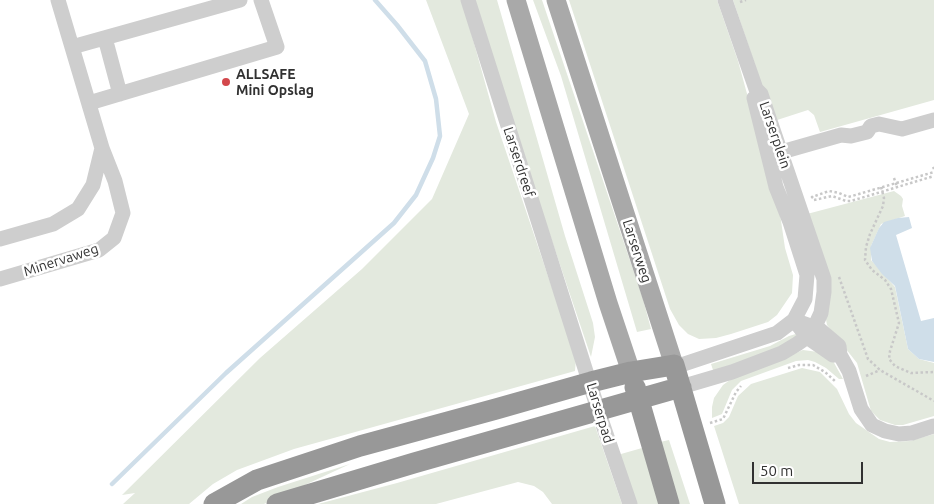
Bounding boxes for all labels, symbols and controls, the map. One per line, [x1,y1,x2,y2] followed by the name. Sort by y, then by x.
[236,66,314,98] place label: ALLSAFE Mini Opslag
[220,76,232,88] marker: ALLSAFE Mini Opslag
[756,99,794,171] street label: Larserplein
[500,125,538,199] street label: Larserdreef
[619,217,655,285] street label: Larserweg
[22,240,100,280] street label: Minervaweg
[583,381,617,445] street label: Larserpad
[754,452,865,484] scale bar
[760,462,793,479] text: 50 m

